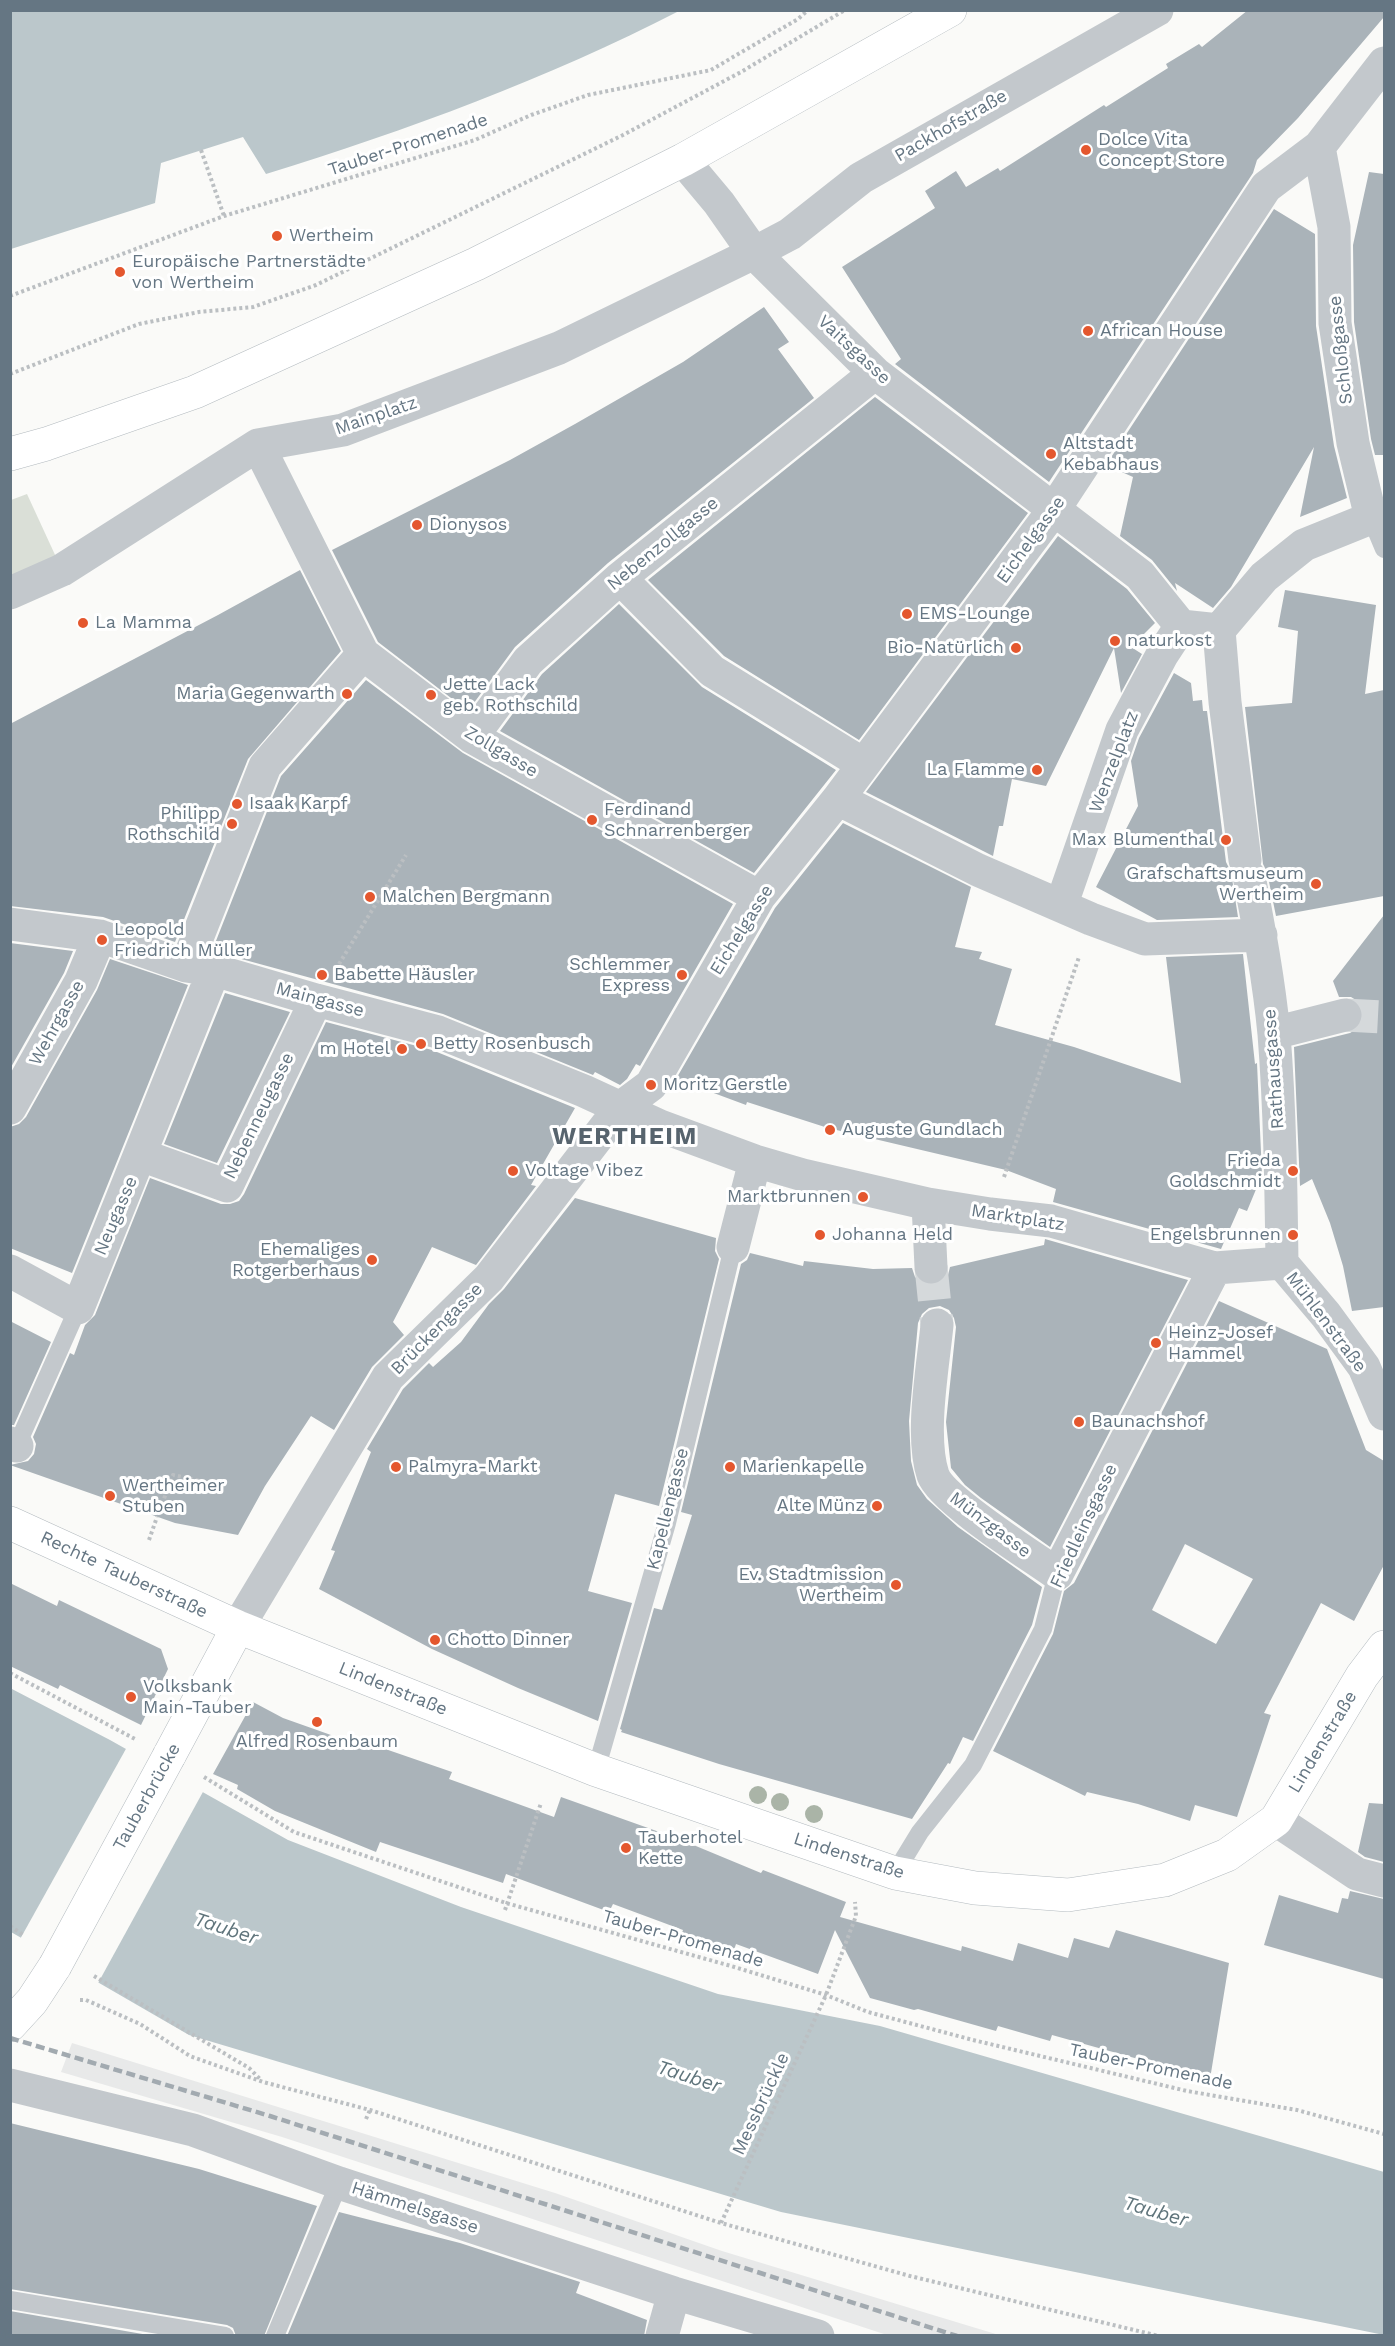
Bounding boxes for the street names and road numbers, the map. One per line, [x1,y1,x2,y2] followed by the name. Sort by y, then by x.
[891,85,1011,167] street label: Packhofstraße
[325,109,491,181] street label: Tauber-Promenade
[1325,295,1357,405] street label: Schloßgasse
[813,311,895,389] street label: Vaitsgasse
[332,392,420,440] street label: Mainplatz
[992,492,1070,588] street label: Eichelgasse
[603,493,723,595] street label: Nebenzollgasse
[1085,708,1143,816] street label: Wenzelplatz
[460,722,542,782] street label: Zollgasse
[706,881,778,979] street label: Eichelgasse
[25,977,89,1069] street label: Wehrgasse
[273,978,367,1022] street label: Maingasse
[1259,1008,1289,1130] street label: Rathausgasse
[219,1049,299,1183] street label: Nebenneugasse
[90,1173,142,1259] street label: Neugasse
[970,1200,1066,1236] street label: Marktplatz
[1281,1267,1371,1377] street label: Mühlenstraße
[387,1279,487,1379] street label: Brückengasse
[642,1446,694,1572] street label: Kapellengasse
[1046,1460,1122,1592] street label: Friedleinsgasse
[945,1487,1035,1563] street label: Münzgasse
[37,1527,211,1623] street label: Rechte Tauberstraße
[335,1657,451,1721] street label: Lindenstraße
[1284,1687,1362,1797] street label: Lindenstraße
[109,1740,185,1854] street label: Tauberbrücke
[791,1828,907,1884] street label: Lindenstraße
[600,1906,766,1972] street label: Tauber-Promenade
[1067,2039,1235,2095] street label: Tauber-Promenade
[728,2049,794,2159] street label: Messbrückle
[349,2177,481,2239] street label: Hämmelsgasse

